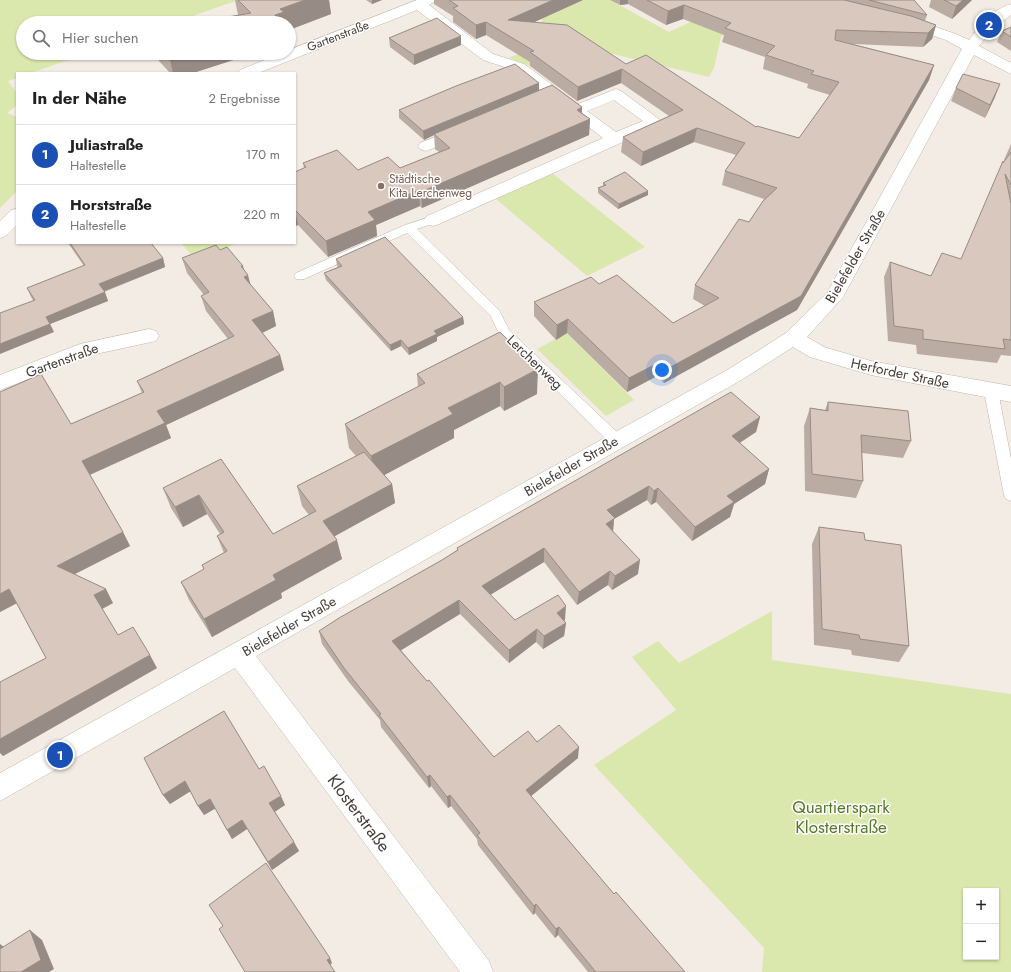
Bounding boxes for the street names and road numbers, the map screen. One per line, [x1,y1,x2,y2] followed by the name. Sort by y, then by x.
[304,16,372,56] street label: Gartenstraße
[820,205,890,307] street label: Bielefelder Straße
[502,330,568,394] street label: Lerchenweg
[23,338,101,382] street label: Gartenstraße
[849,353,951,393] street label: Herforder Straße
[520,431,622,501] street label: Bielefelder Straße
[238,591,340,661] street label: Bielefelder Straße
[322,769,396,857] street label: Klosterstraße

